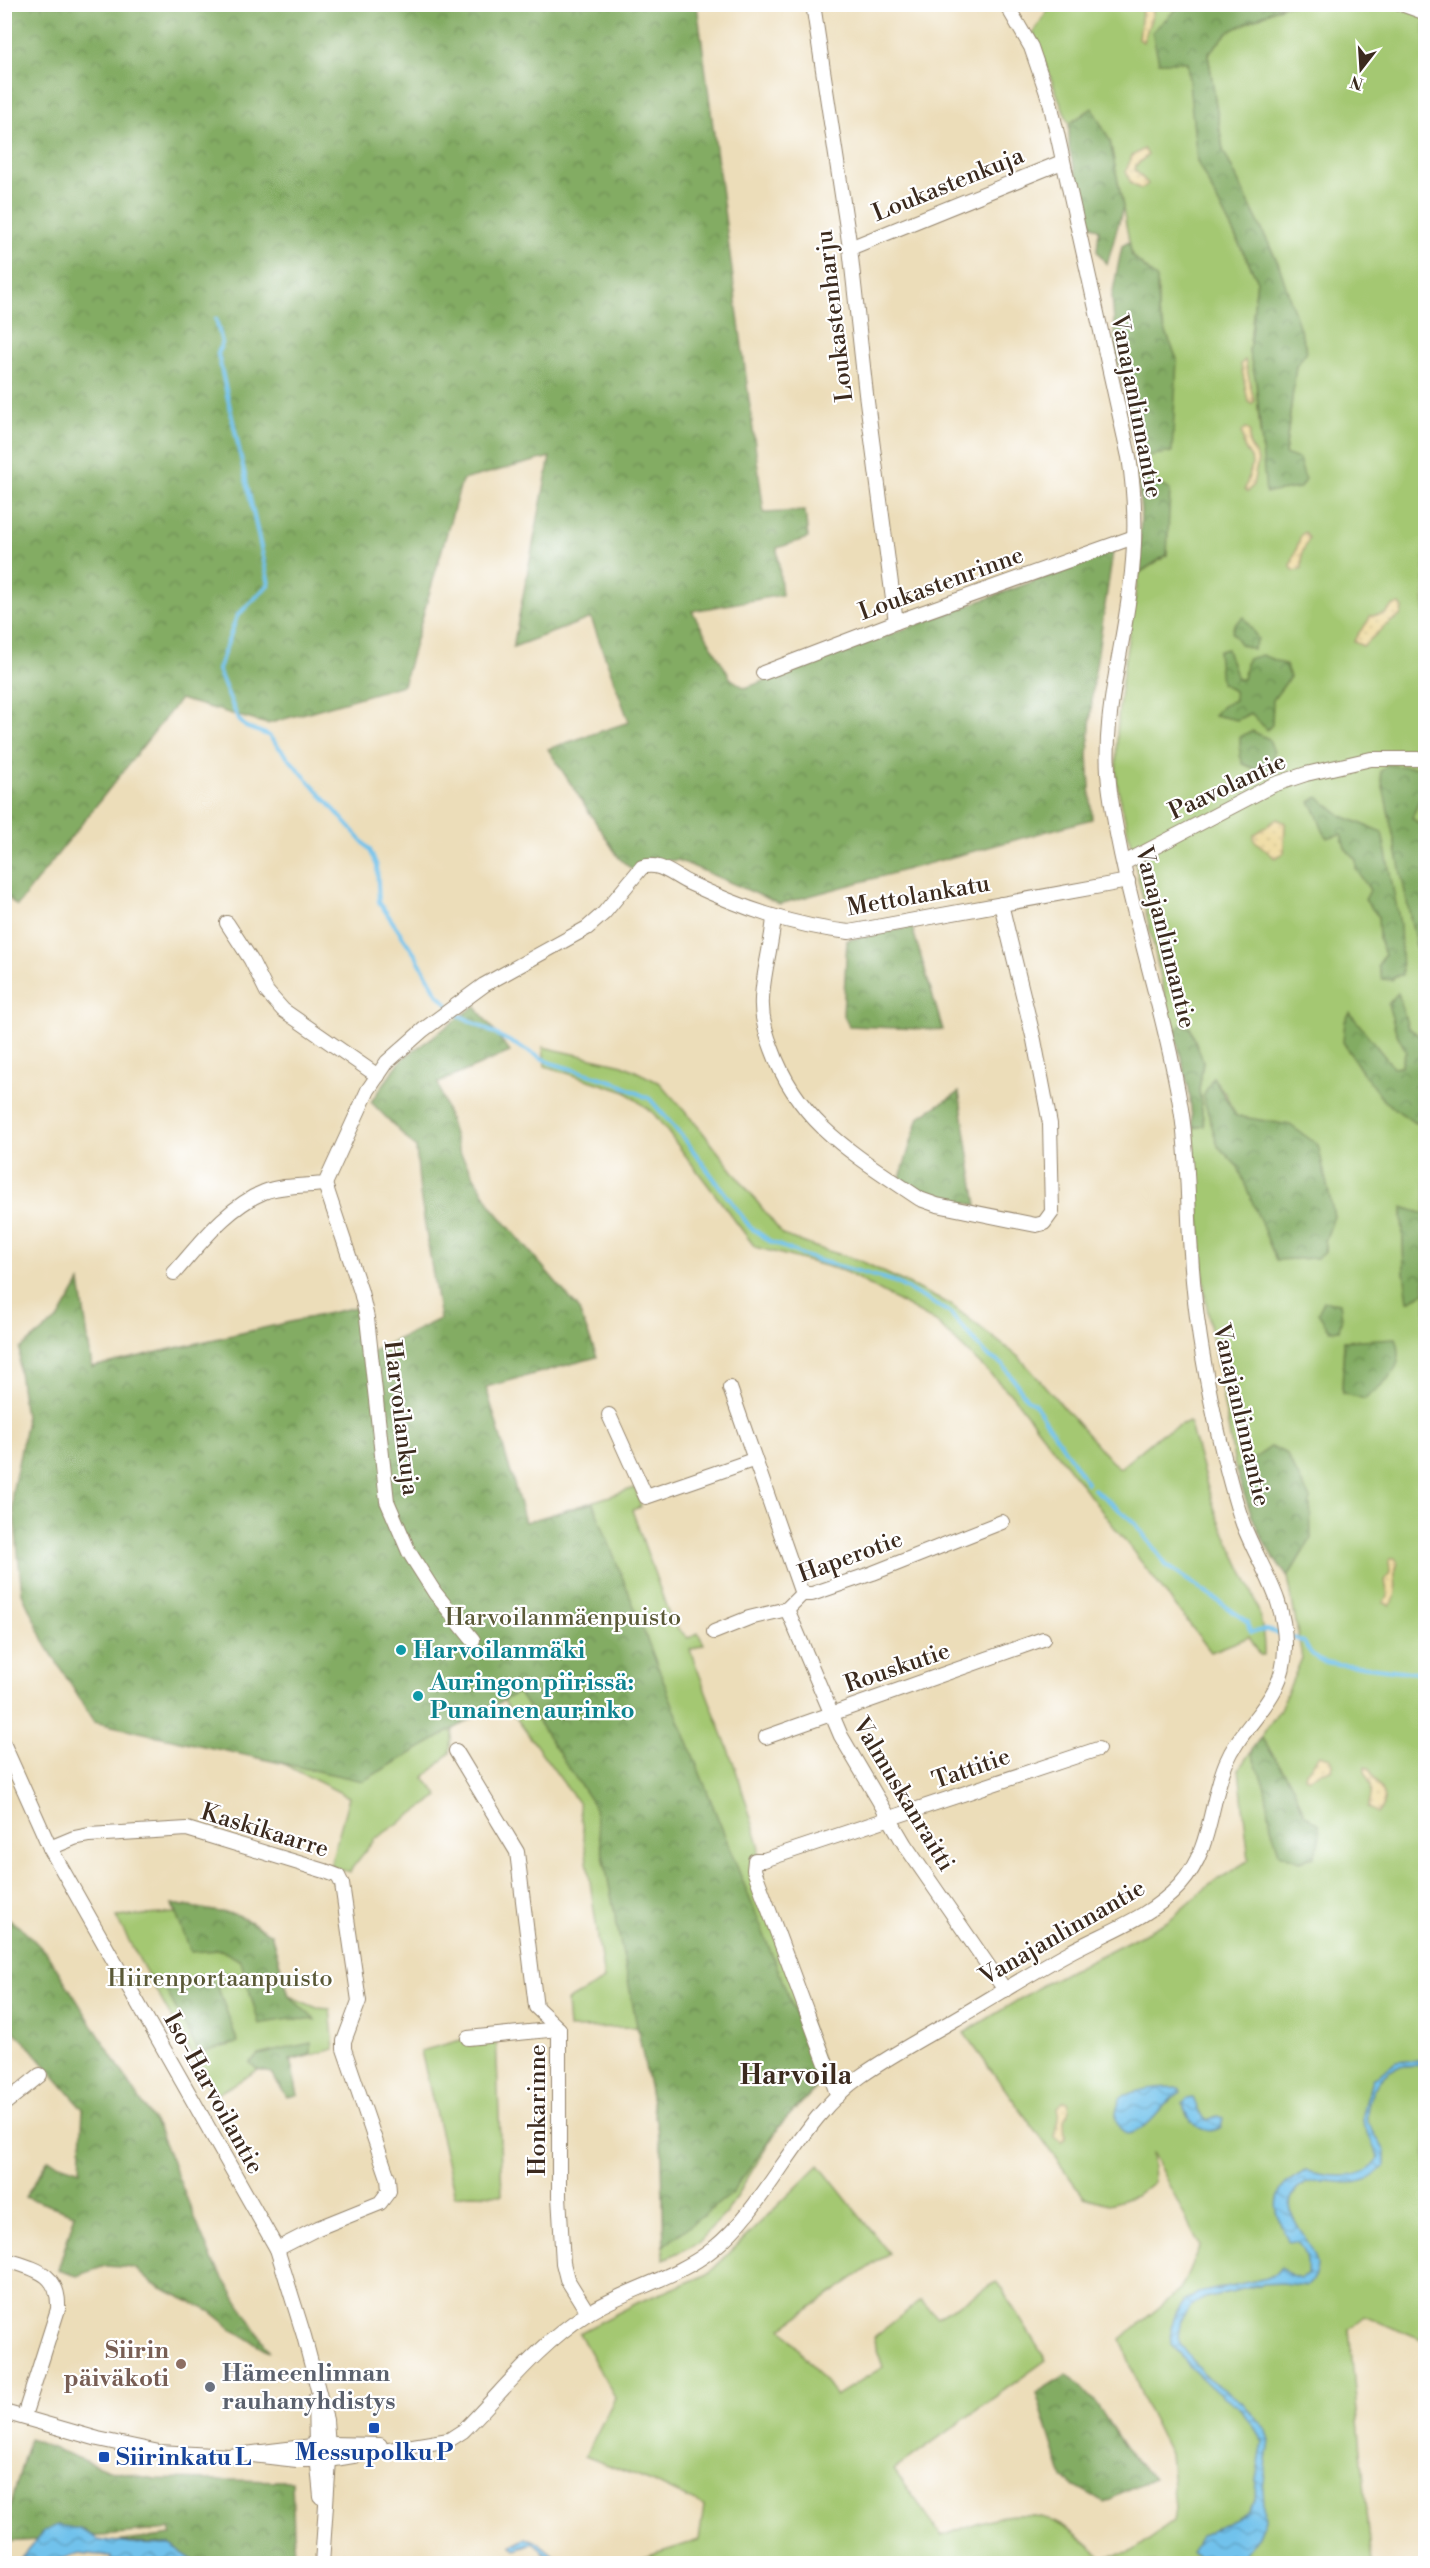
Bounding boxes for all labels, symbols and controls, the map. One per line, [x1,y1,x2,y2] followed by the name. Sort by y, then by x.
[1331,39,1391,99] north arrow
[1348,71,1366,94] text: N
[868,141,1029,229] street label: Loukastenkuja
[810,228,860,403] street label: Loukastenharju
[1103,311,1169,501] street label: Vanajanlinnantie
[855,540,1028,628] street label: Loukastenrinne
[1164,747,1291,827] street label: Paavolantie
[1128,842,1202,1031] street label: Vanajanlinnantie
[844,869,992,923] street label: Mettolankatu
[1205,1320,1277,1509] street label: Vanajanlinnantie
[377,1339,426,1498] street label: Harvoilankuja
[794,1524,907,1590] street label: Haperotie
[445,1603,681,1633] park label: Harvoilanmäenpuisto
[413,1636,585,1666] place label: Harvoilanmäki
[841,1636,954,1700] street label: Rouskutie
[394,1643,408,1657] marker: Harvoilanmäki
[429,1668,635,1726] place label: Auringon piirissä: Punainen aurinko
[411,1689,425,1703] marker: Auringon piirissä: Punainen aurinko
[845,1711,961,1877] street label: Valmuskanraitti
[928,1742,1014,1796] street label: Tattitie
[197,1797,332,1865] street label: Kaskikaarre
[973,1873,1151,1993] street label: Vanajanlinnantie
[107,1964,333,1994] park label: Hiirenportaanpuisto
[156,2007,270,2180] street label: Iso-Harvoilantie
[523,2044,553,2176] street label: Honkarinne
[740,2059,853,2093] district label: Harvoila
[64,2336,169,2394] place label: Siirin päiväkoti
[174,2357,188,2371] marker: Siirin päiväkoti
[222,2359,396,2417] place label: Hämeenlinnan rauhanyhdistys
[203,2380,217,2394] marker: Hämeenlinnan rauhanyhdistys
[367,2421,381,2435] marker: Messupolku P
[295,2438,453,2468] place label: Messupolku P
[116,2443,251,2473] place label: Siirinkatu L
[97,2450,111,2464] marker: Siirinkatu L

